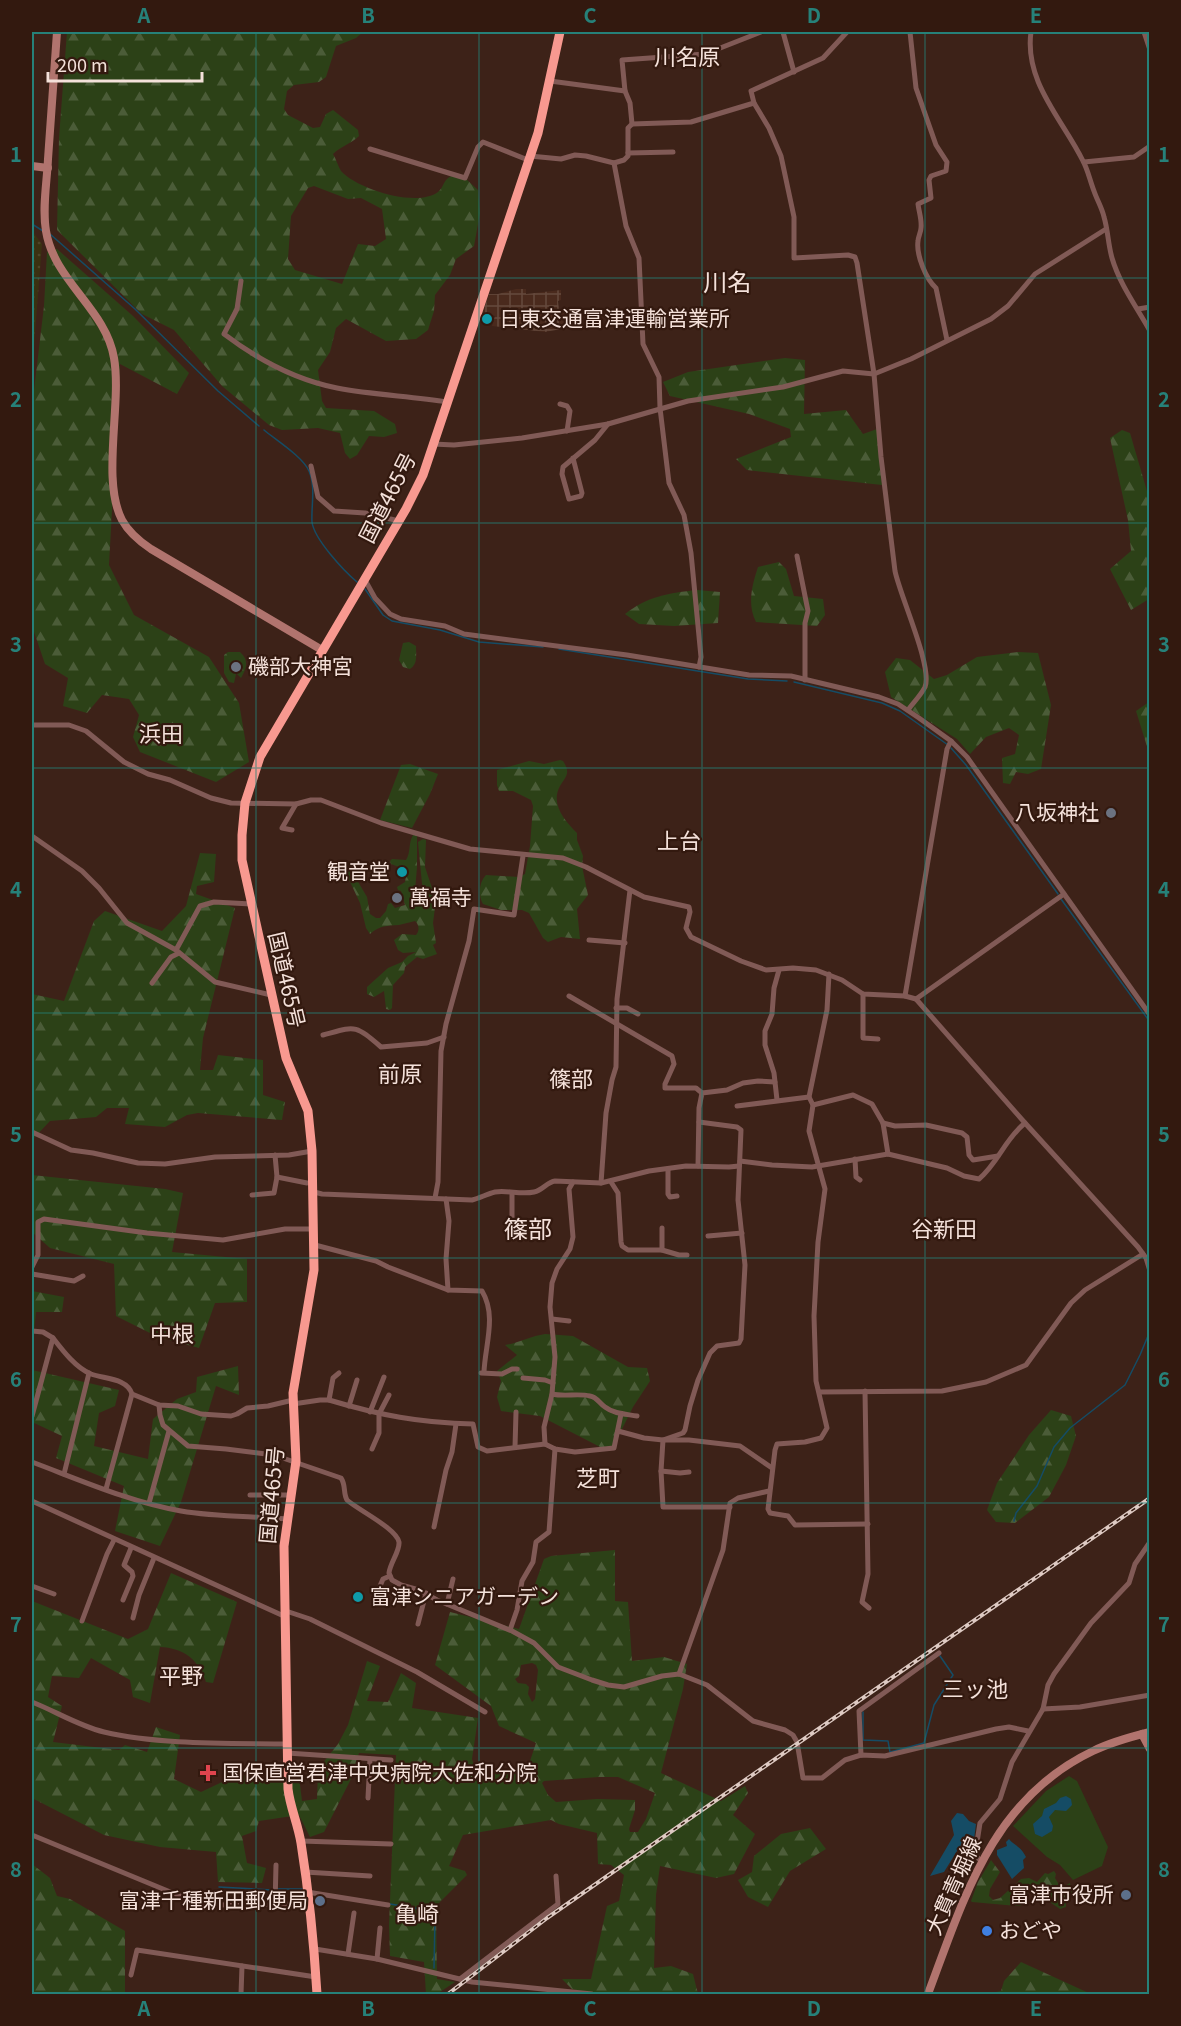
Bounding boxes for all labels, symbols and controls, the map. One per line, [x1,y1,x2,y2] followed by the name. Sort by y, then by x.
[137,0,151,29] text: A
[361,0,375,29] text: B
[583,0,597,29] text: C
[807,0,821,29] text: D
[1030,0,1042,29] text: E
[654,39,720,71] district label: 川名原
[48,45,202,83] scale bar
[57,51,108,77] text: 200 m
[10,139,22,168] text: 1
[1158,139,1170,168] text: 1
[703,263,751,298] district label: 川名
[499,302,730,332] place label: 日東交通富津運輸営業所
[480,312,494,326] marker: 日東交通富津運輸営業所
[10,384,22,413] text: 2
[1158,384,1170,413] text: 2
[351,447,422,548] street label: 国道465号
[10,629,22,658] text: 3
[1158,629,1170,658] text: 3
[248,650,353,680] place label: 磯部大神宮
[229,660,243,674] marker: 磯部大神宮
[139,716,183,748] district label: 浜田
[1015,796,1099,826] place label: 八坂神社
[1104,806,1118,820] marker: 八坂神社
[657,823,701,855] district label: 上台
[327,855,390,885] place label: 観音堂
[395,865,409,879] marker: 観音堂
[10,874,22,903] text: 4
[1158,874,1170,903] text: 4
[409,881,472,911] place label: 萬福寺
[390,891,404,905] marker: 萬福寺
[262,928,314,1031] street label: 国道465号
[378,1056,422,1088] district label: 前原
[549,1061,593,1093] district label: 篠部
[10,1119,22,1148] text: 5
[1158,1119,1170,1148] text: 5
[504,1210,552,1245] district label: 篠部
[911,1211,977,1243] district label: 谷新田
[150,1316,194,1348] district label: 中根
[10,1364,22,1393] text: 6
[1158,1364,1170,1393] text: 6
[251,1445,289,1545] street label: 国道465号
[576,1460,620,1492] district label: 芝町
[370,1580,559,1610] place label: 富津シニアガーデン
[351,1590,365,1604] marker: 富津シニアガーデン
[10,1609,22,1638] text: 7
[1158,1609,1170,1638] text: 7
[159,1658,203,1690] district label: 平野
[942,1671,1008,1703] district label: 三ッ池
[222,1756,537,1786] place label: 国保直営君津中央病院大佐和分院
[199,1764,217,1782] marker: 国保直営君津中央病院大佐和分院
[917,1831,987,1939] street label: 大貫青堀線
[10,1854,22,1883] text: 8
[1158,1854,1170,1883] text: 8
[1009,1878,1114,1908] place label: 富津市役所
[119,1884,308,1914] place label: 富津千種新田郵便局
[1119,1888,1133,1902] marker: 富津市役所
[313,1894,327,1908] marker: 富津千種新田郵便局
[395,1896,439,1928] district label: 亀崎
[999,1914,1062,1944] place label: おどや
[980,1924,994,1938] marker: おどや
[137,1993,151,2022] text: A
[361,1993,375,2022] text: B
[583,1993,597,2022] text: C
[807,1993,821,2022] text: D
[1030,1993,1042,2022] text: E

